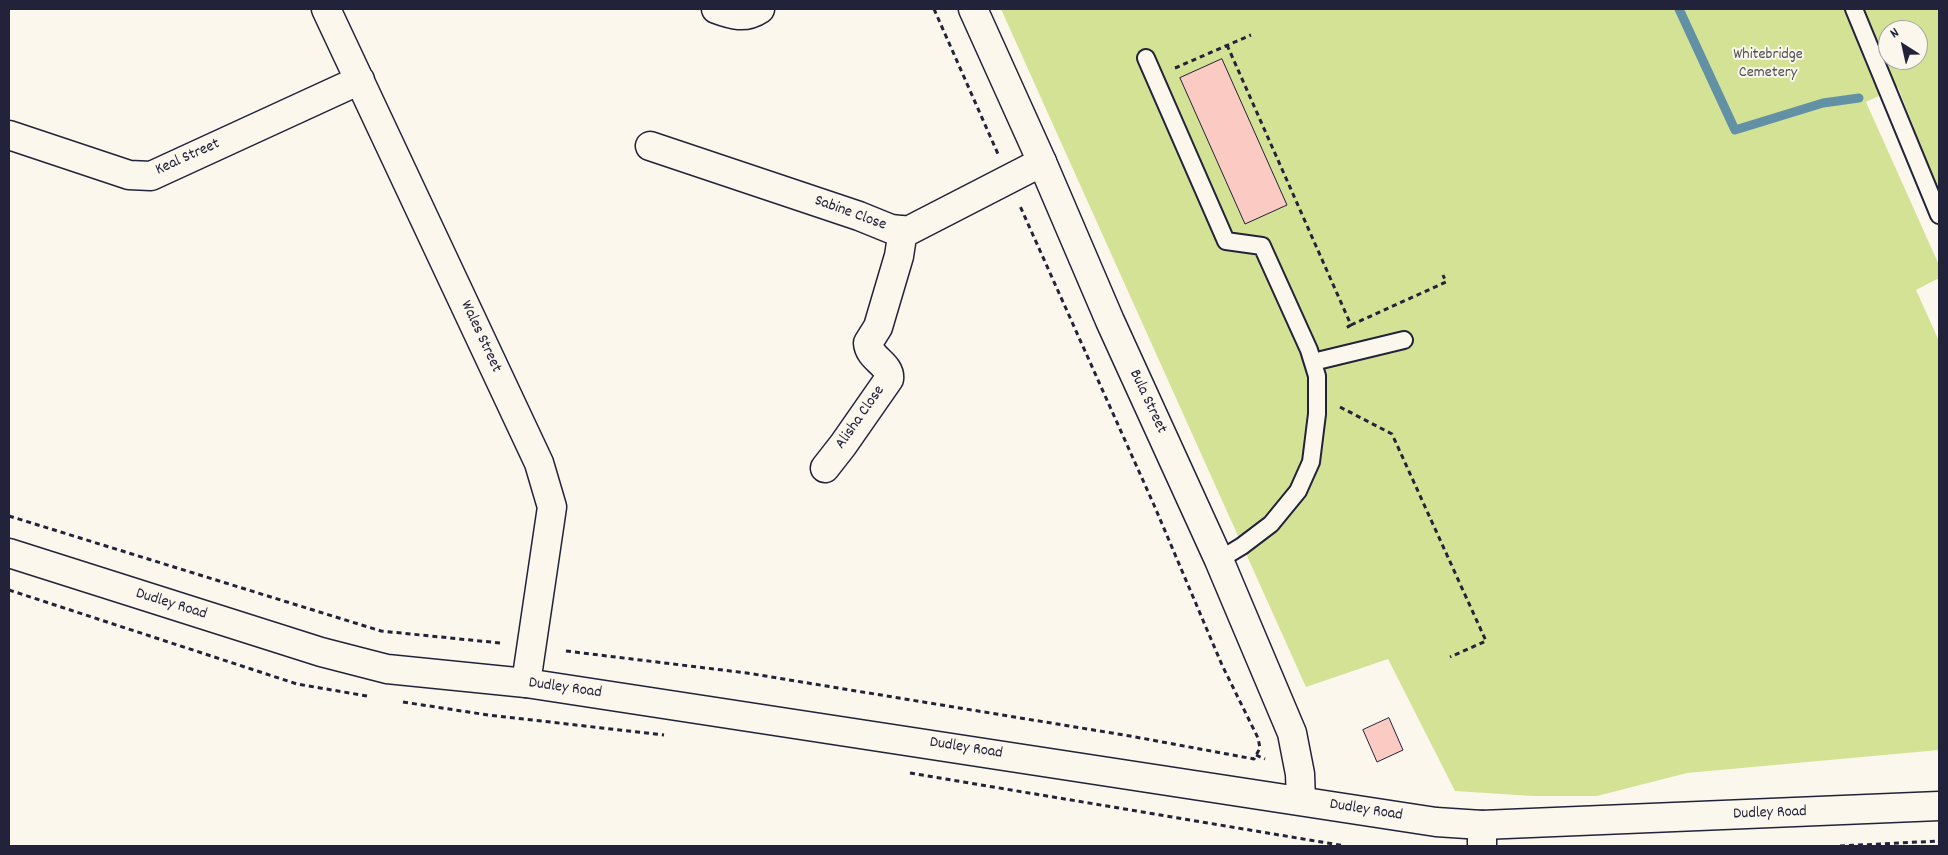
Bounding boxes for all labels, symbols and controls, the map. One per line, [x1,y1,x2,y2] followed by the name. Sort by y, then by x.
[1878,20,1928,70] north arrow
[1886,23,1904,44] text: N
[1733,46,1803,84] park label: Whitebridge Cemetery
[153,135,223,181] street label: Keal Street
[811,192,889,236] street label: Sabine Close
[455,298,505,376] street label: Wales Street
[1124,367,1170,437] street label: Bula Street
[832,382,890,454] street label: Alisha Close
[133,585,209,625] street label: Dudley Road
[527,674,603,704] street label: Dudley Road
[928,734,1004,764] street label: Dudley Road
[1328,796,1404,826] street label: Dudley Road
[1733,803,1807,825] street label: Dudley Road

